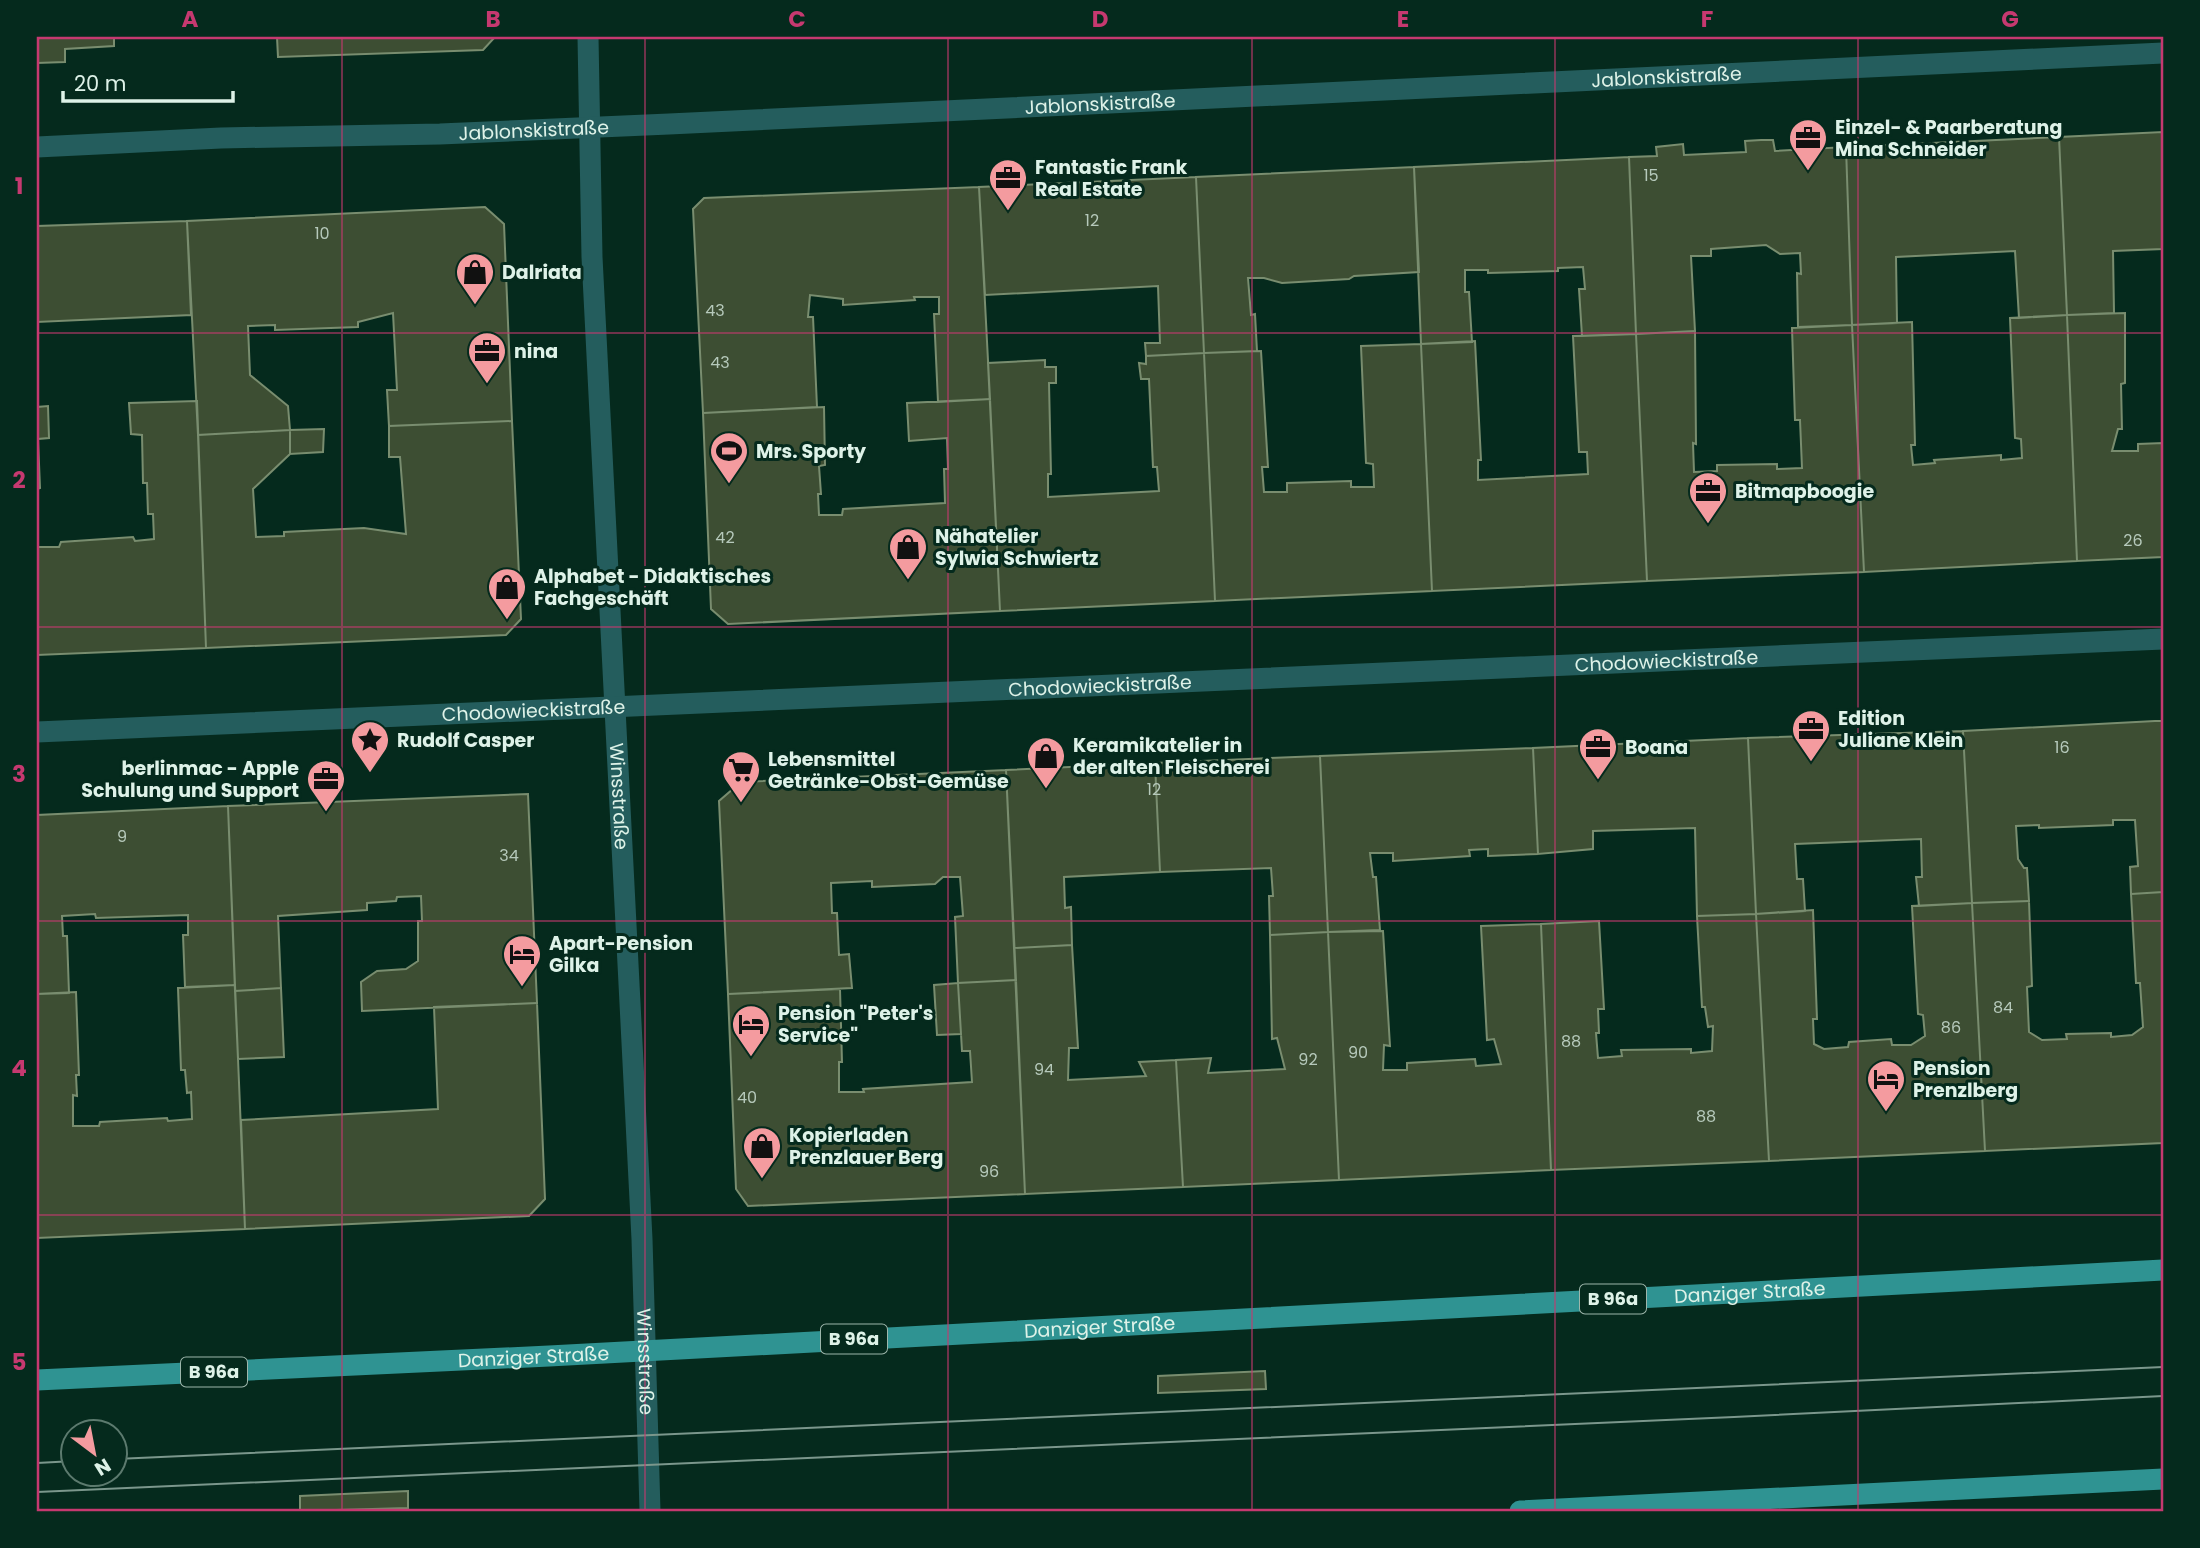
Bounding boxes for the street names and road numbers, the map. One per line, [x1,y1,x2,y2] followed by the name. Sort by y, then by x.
[1590,60,1742,94] street label: Jablonskistraße
[1024,87,1176,121] street label: Jablonskistraße
[458,114,610,147] street label: Jablonskistraße
[1574,644,1759,679] street label: Chodowieckistraße
[1008,668,1192,704] street label: Chodowieckistraße
[441,693,626,728] street label: Chodowieckistraße
[603,742,635,850] street label: Winsstraße
[1673,1275,1826,1310] street label: Danziger Straße
[1580,1284,1646,1314] road number: B 96a
[630,1308,660,1415] street label: Winsstraße
[1023,1310,1176,1345] street label: Danziger Straße
[821,1324,887,1354] road number: B 96a
[457,1340,610,1374] street label: Danziger Straße
[181,1358,247,1386] road number: B 96a

